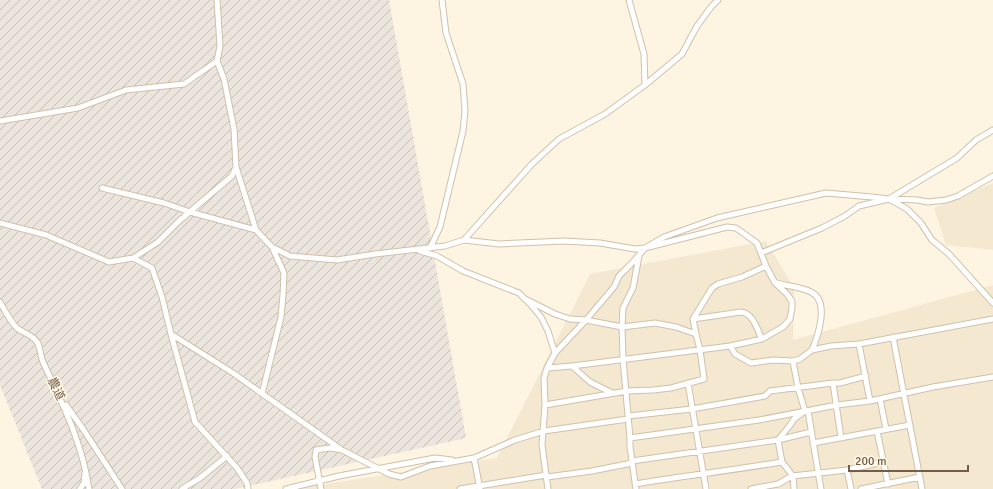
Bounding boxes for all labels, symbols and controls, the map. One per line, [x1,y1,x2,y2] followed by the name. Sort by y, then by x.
[44,375,68,403] street label: 農道
[849,447,968,473] scale bar
[855,454,887,469] text: 200 m

